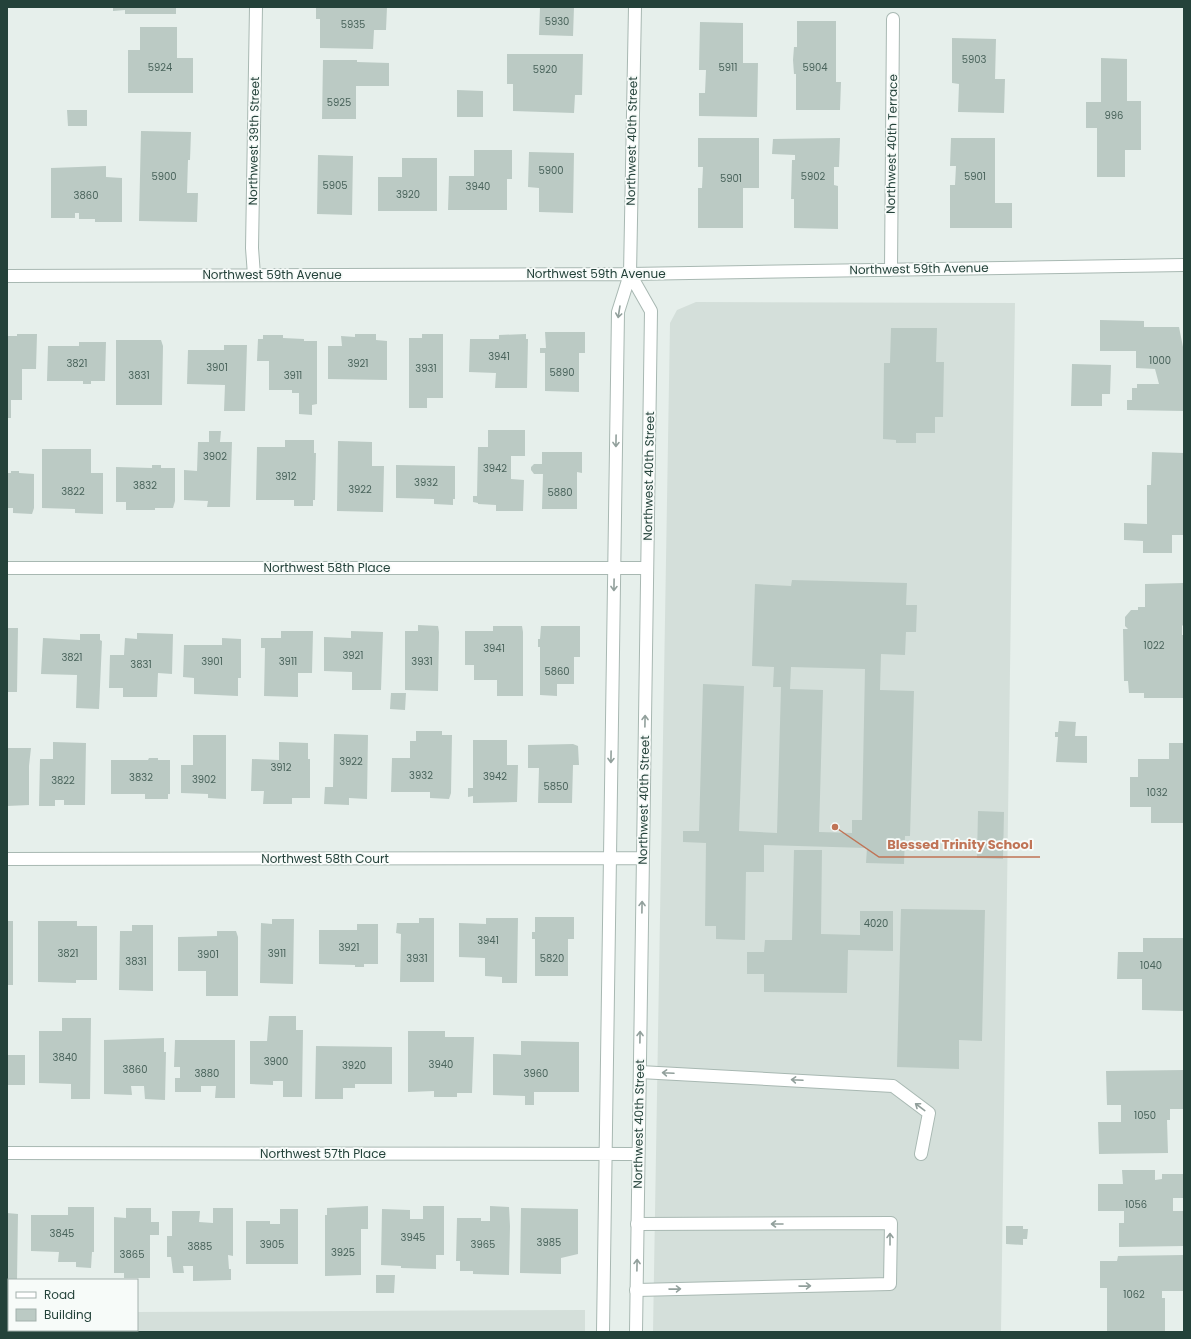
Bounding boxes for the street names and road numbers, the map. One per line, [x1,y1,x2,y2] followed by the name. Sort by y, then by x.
[882,74,901,214] street label: Northwest 40th Terrace
[244,76,263,206] street label: Northwest 39th Street
[622,76,641,206] street label: Northwest 40th Street
[849,259,989,278] street label: Northwest 59th Avenue
[526,265,666,282] street label: Northwest 59th Avenue
[202,266,342,283] street label: Northwest 59th Avenue
[639,411,658,541] street label: Northwest 40th Street
[264,559,390,576] street label: Northwest 58th Place
[634,735,653,865] street label: Northwest 40th Street
[261,850,389,867] street label: Northwest 58th Court
[629,1059,648,1189] street label: Northwest 40th Street
[260,1145,386,1162] street label: Northwest 57th Place

